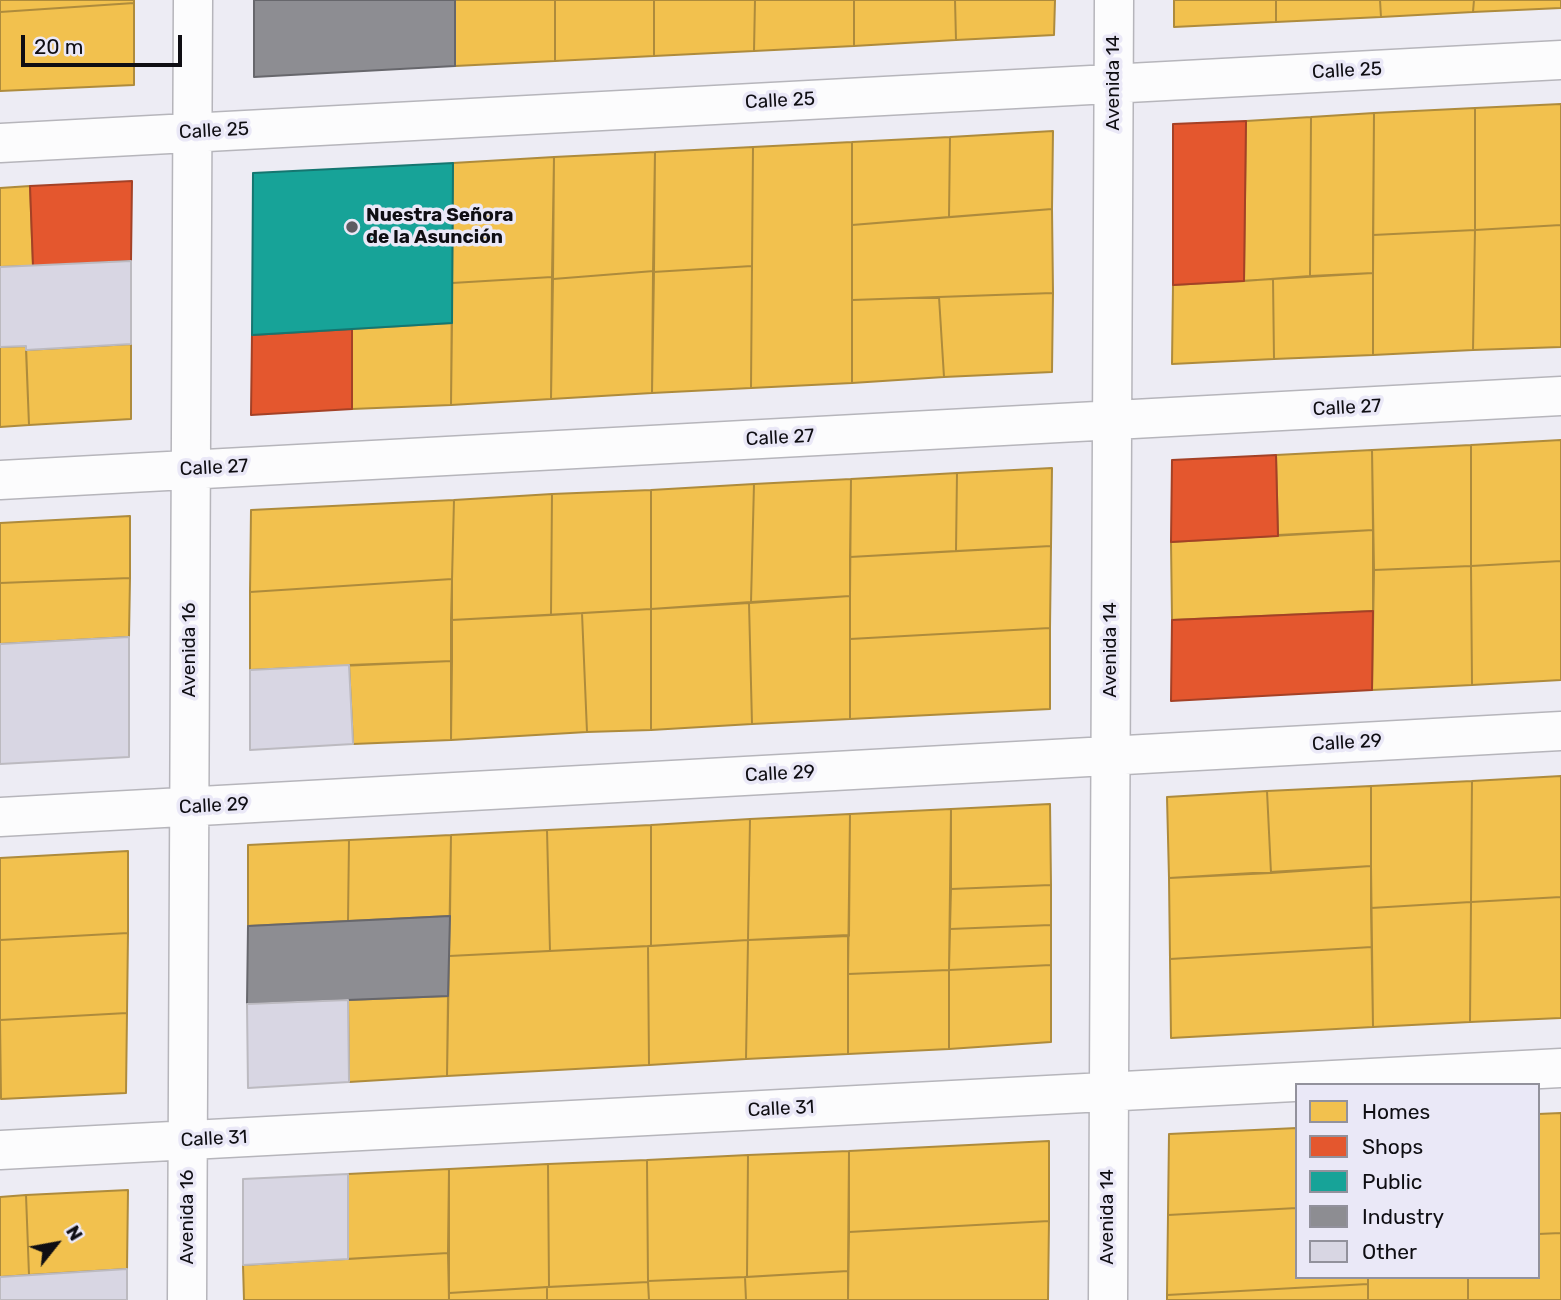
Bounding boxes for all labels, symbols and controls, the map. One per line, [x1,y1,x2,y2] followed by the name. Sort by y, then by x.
[24,21,186,65] scale bar
[34,34,83,59] text: 20 m
[1103,35,1125,131] street label: Avenida 14
[1311,58,1383,84] street label: Calle 25
[744,88,816,114] street label: Calle 25
[178,118,250,144] street label: Calle 25
[366,205,514,249] place label: Nuestra Señora de la Asunción
[344,219,360,235] marker: Nuestra Señora de la Asunción
[1312,395,1382,421] street label: Calle 27
[745,425,815,451] street label: Calle 27
[179,455,249,481] street label: Calle 27
[179,602,201,698] street label: Avenida 16
[1100,602,1122,698] street label: Avenida 14
[1311,730,1383,756] street label: Calle 29
[744,761,816,787] street label: Calle 29
[178,793,250,819] street label: Calle 29
[1295,1083,1540,1279] legend
[747,1096,815,1122] street label: Calle 31
[1362,1099,1430,1124] text: Homes
[180,1126,248,1152] street label: Calle 31
[1362,1134,1423,1159] text: Shops
[177,1169,199,1265] street label: Avenida 16
[1097,1169,1119,1265] street label: Avenida 14
[1362,1169,1422,1194] text: Public
[1362,1204,1444,1229] text: Industry
[21,1209,91,1279] north arrow
[61,1221,88,1245] text: N
[1362,1239,1417,1264] text: Other

